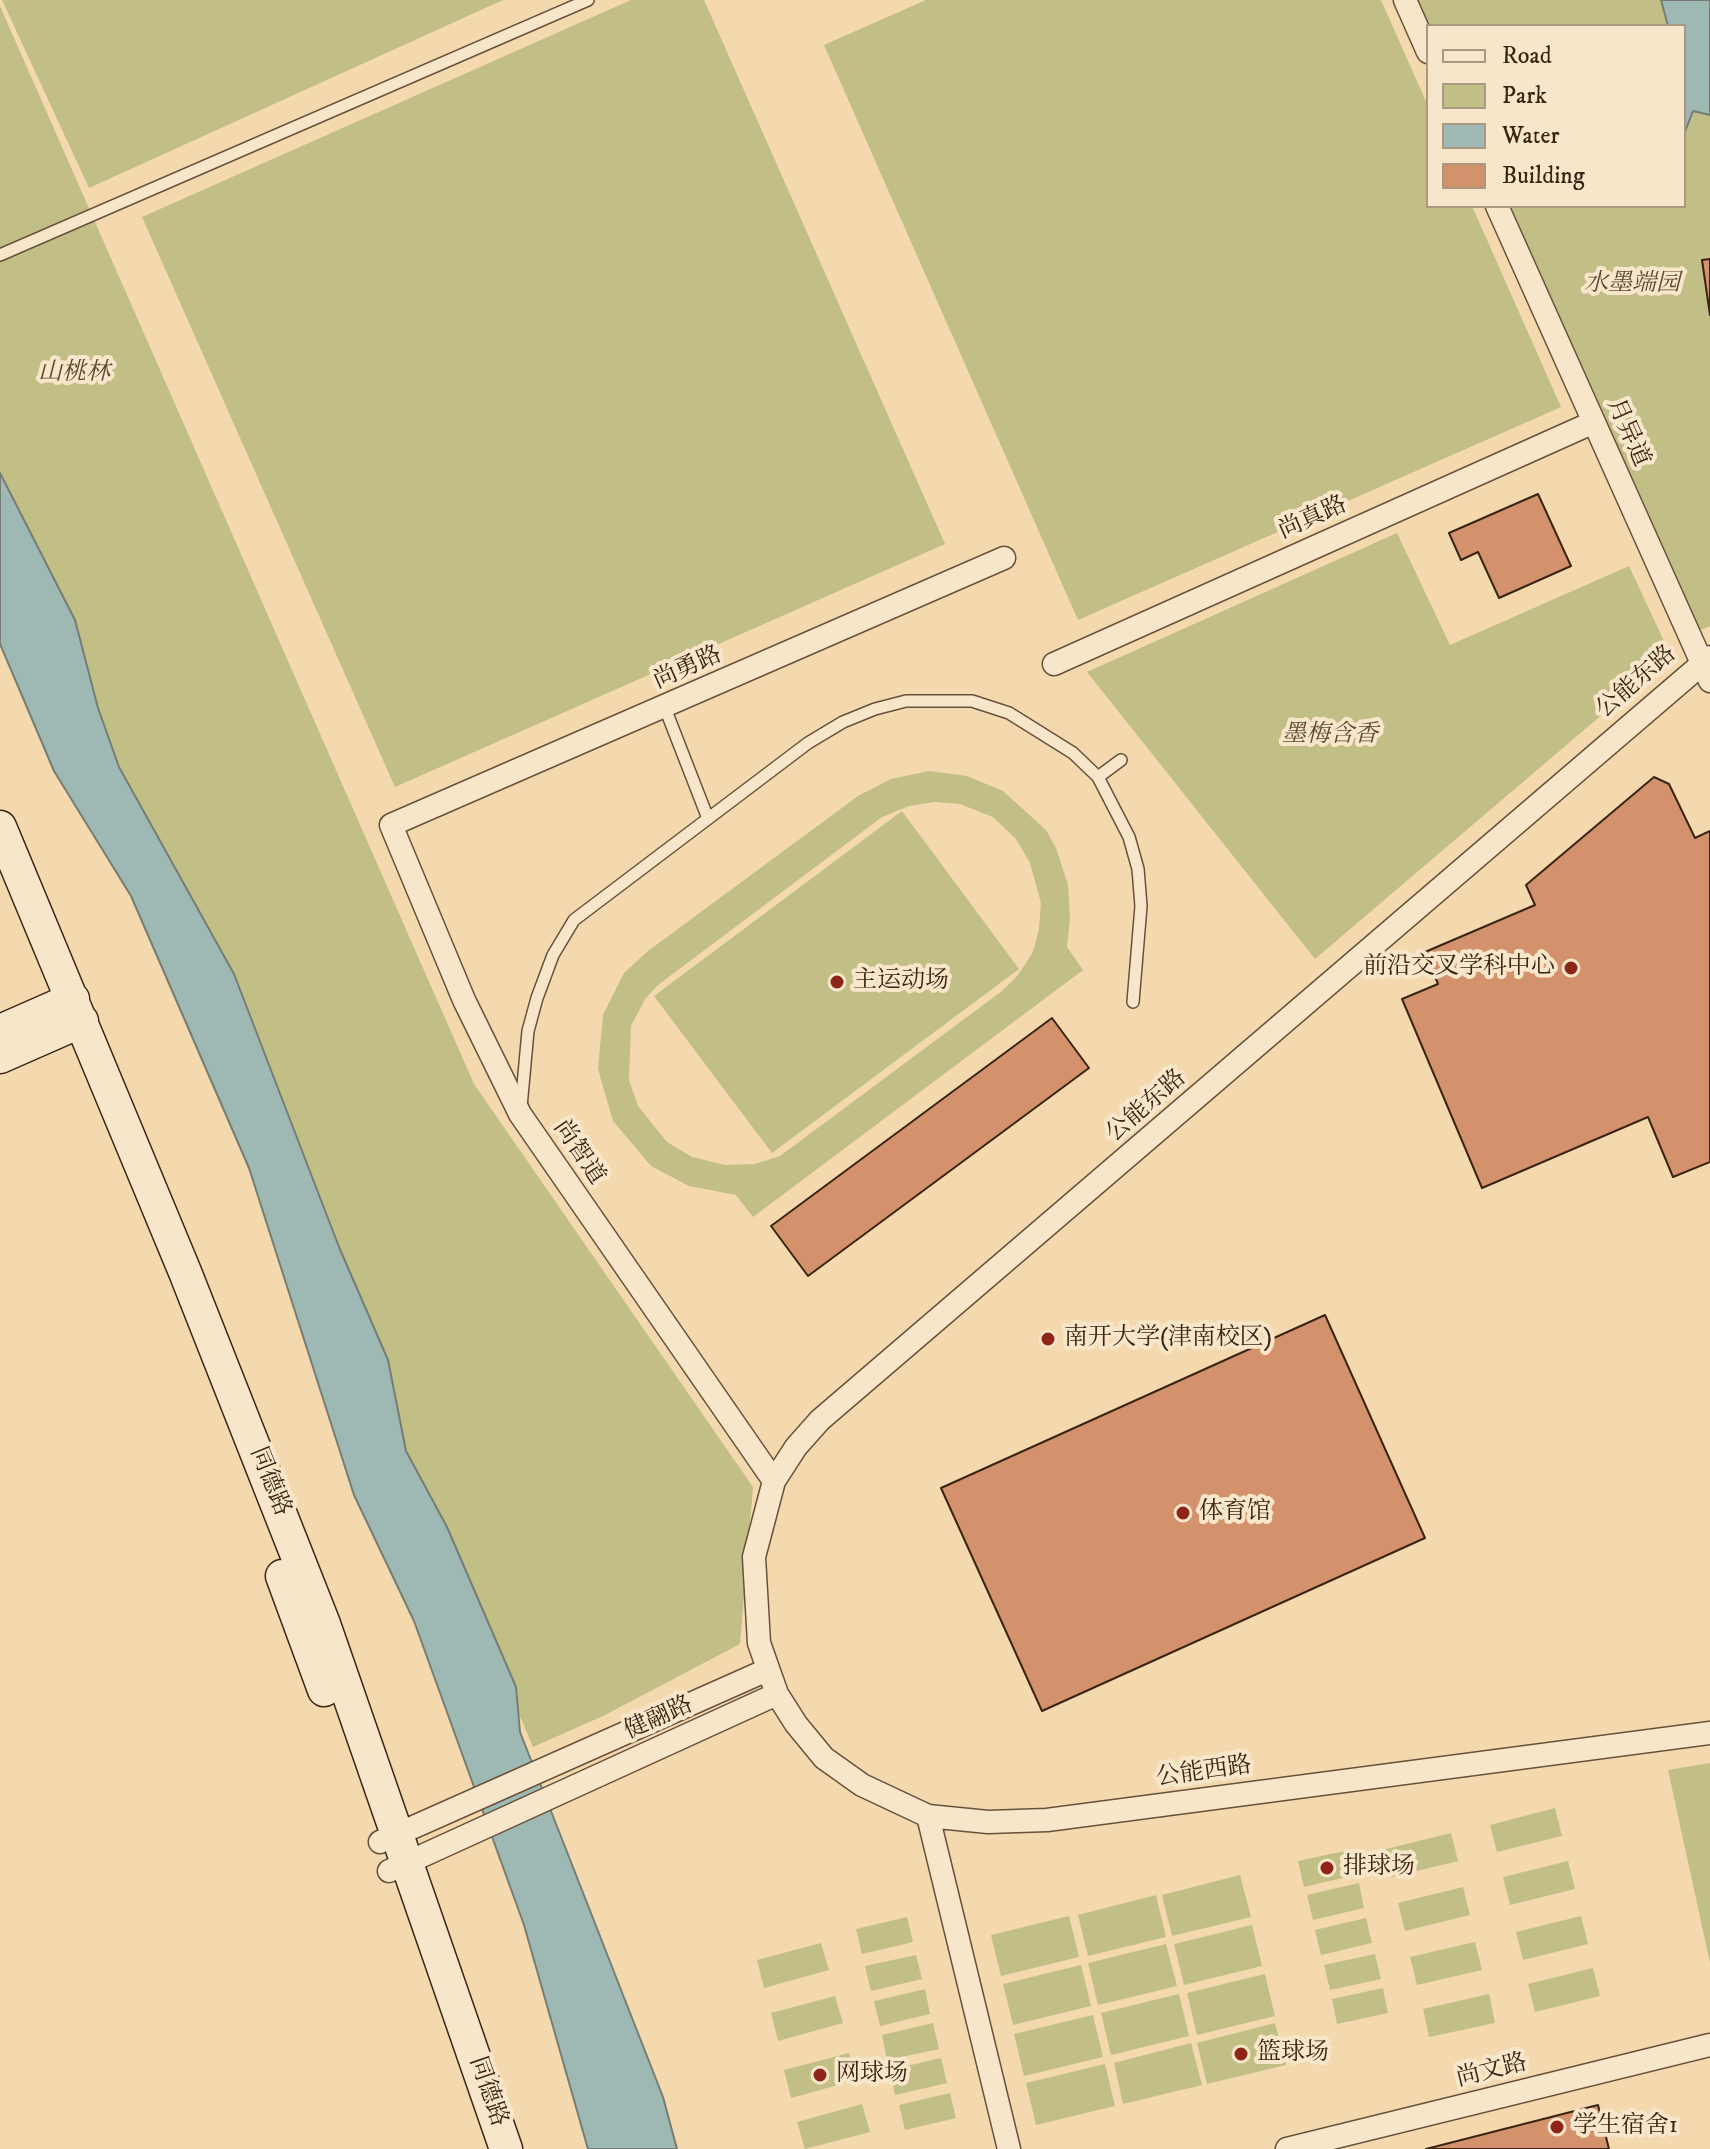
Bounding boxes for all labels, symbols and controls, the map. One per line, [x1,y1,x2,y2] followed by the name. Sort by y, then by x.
[1426,24,1686,208] legend
[1502,41,1552,71] text: Road
[1502,81,1547,111] text: Park
[1502,121,1559,151] text: Water
[1502,161,1585,191] text: Building
[1584,271,1680,299] park label: 水墨端园
[38,360,110,388] park label: 山桃林
[1599,394,1655,472] street label: 月异道
[1274,491,1352,547] street label: 尚真路
[649,641,727,697] street label: 尚勇路
[1591,641,1683,725] street label: 公能东路
[1282,722,1378,750] park label: 墨梅含香
[1363,954,1555,982] place label: 前沿交叉学科中心
[1562,959,1580,977] marker: 前沿交叉学科中心
[853,968,949,996] place label: 主运动场
[828,973,846,991] marker: 主运动场
[1101,1065,1193,1149] street label: 公能东路
[546,1115,610,1191] street label: 尚智道
[1064,1325,1272,1353] place label: 南开大学(津南校区)
[1039,1330,1057,1348] marker: 南开大学(津南校区)
[242,1443,296,1521] street label: 同德路
[1199,1499,1271,1527] place label: 体育馆
[1174,1504,1192,1522] marker: 体育馆
[620,1691,698,1747] street label: 健翮路
[1154,1752,1254,1794] street label: 公能西路
[1343,1854,1415,1882] place label: 排球场
[1318,1859,1336,1877] marker: 排球场
[1257,2040,1329,2068] place label: 篮球场
[1232,2045,1250,2063] marker: 篮球场
[1454,2049,1530,2095] street label: 尚文路
[462,2053,512,2131] street label: 同德路
[836,2061,908,2089] place label: 网球场
[811,2066,829,2084] marker: 网球场
[1573,2113,1678,2141] place label: 学生宿舍1
[1548,2118,1566,2136] marker: 学生宿舍1

